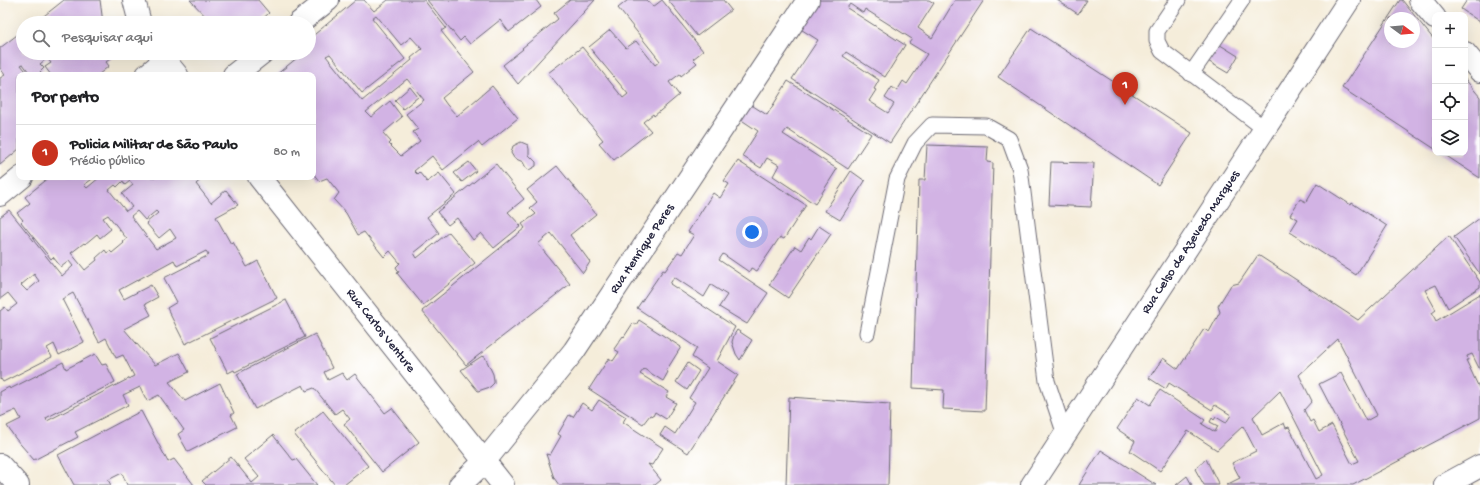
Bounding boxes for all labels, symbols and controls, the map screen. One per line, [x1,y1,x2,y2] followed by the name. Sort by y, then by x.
[1384,12,1420,48] north arrow
[1432,12,1468,156] map controls
[1432,12,1468,48] button: +
[16,16,316,60] search box
[30,27,52,49] icon: search
[62,29,153,47] text: Pesquisar aqui
[1432,48,1468,84] button: −
[1112,72,1138,105] pin: 1
[1432,84,1468,120] button: locate
[32,88,99,108] text: Por perto
[1432,120,1468,156] button: layers
[70,136,238,154] text: Policia Militar de São Paulo
[42,145,48,160] text: 1
[273,145,300,160] text: 80 m
[70,154,145,169] text: Prédio público
[1138,167,1244,317] street label: Rua Celso de Azevedo Marques
[607,200,678,297] street label: Rua Henrique Peres
[742,222,762,242] your location
[343,286,419,376] street label: Rua Carlos Venture

